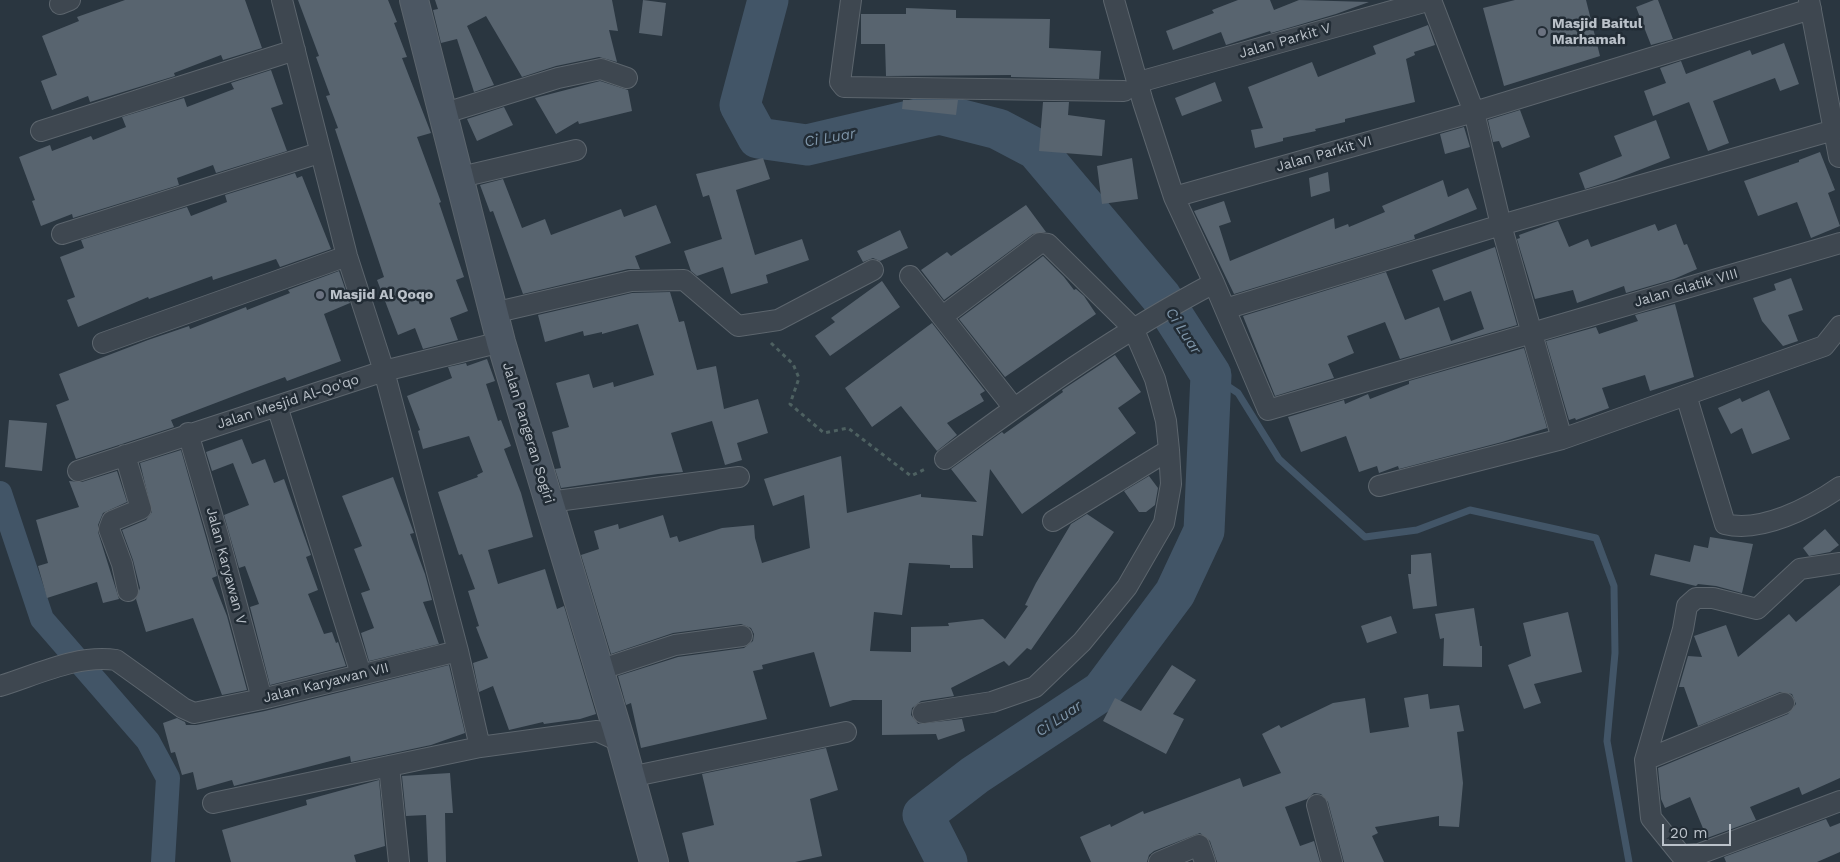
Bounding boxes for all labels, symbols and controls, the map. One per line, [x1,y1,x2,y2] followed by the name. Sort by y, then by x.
[1552,16,1642,48] place label: Masjid Baitul Marhamah
[1237,20,1333,62] street label: Jalan Parkit V
[1536,26,1548,38] marker: Masjid Baitul Marhamah
[803,125,857,151] water label: Ci Luar
[1274,132,1374,176] street label: Jalan Parkit VI
[1632,265,1740,311] street label: Jalan Glatik VIII
[330,287,433,303] place label: Masjid Al Qoqo
[314,289,326,301] marker: Masjid Al Qoqo
[1161,304,1205,358] water label: Ci Luar
[499,360,557,506] street label: Jalan Pangeran Sogiri
[215,371,361,433] street label: Jalan Mesjid Al-Qo'qo
[202,506,250,626] street label: Jalan Karyawan V
[261,659,391,707] street label: Jalan Karyawan VII
[1033,697,1085,741] water label: Ci Luar
[1665,814,1734,846] scale bar
[1670,824,1708,842] text: 20 m

